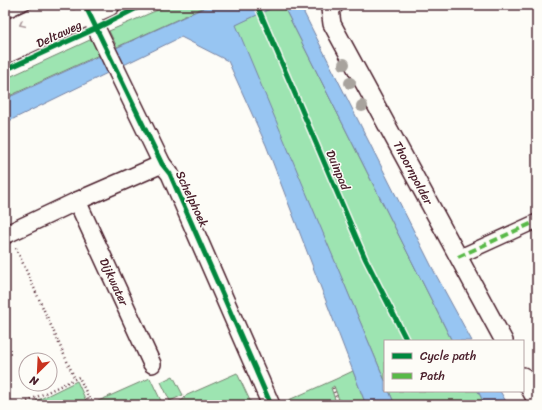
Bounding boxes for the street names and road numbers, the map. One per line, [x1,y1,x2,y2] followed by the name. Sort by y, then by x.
[33,14,85,54] street label: Deltaweg
[387,137,440,210] street label: Thoornpolder
[320,146,357,194] street label: Duinpad
[169,167,215,231] street label: Schelphoek
[93,254,135,311] street label: Dijkwater

